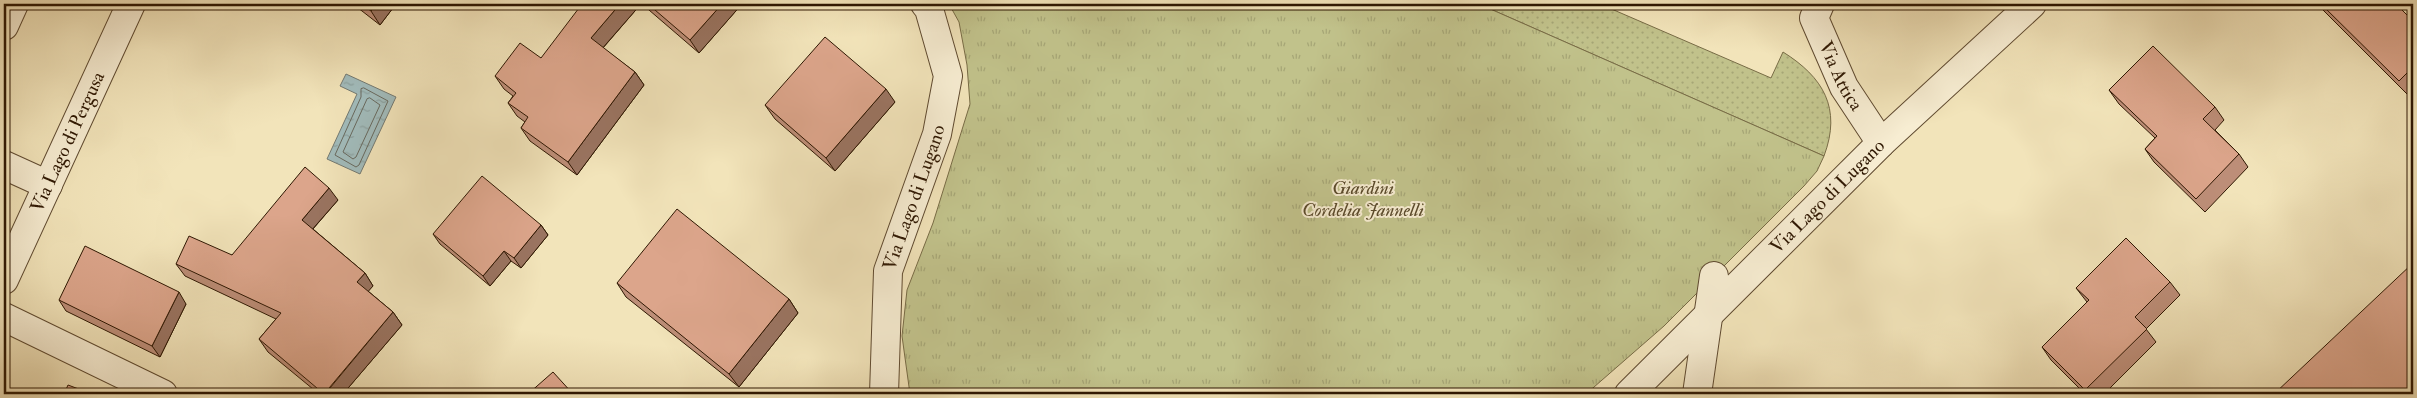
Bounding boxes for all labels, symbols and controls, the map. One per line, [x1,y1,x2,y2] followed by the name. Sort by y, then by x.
[1813,37,1868,116] street label: Via Attica
[25,68,110,216] street label: Via Lago di Pergusa
[877,123,950,273] street label: Via Lago di Lugano
[1765,134,1890,259] street label: Via Lago di Lugano
[1302,176,1424,222] park label: Giardini Cordelia Jannelli

